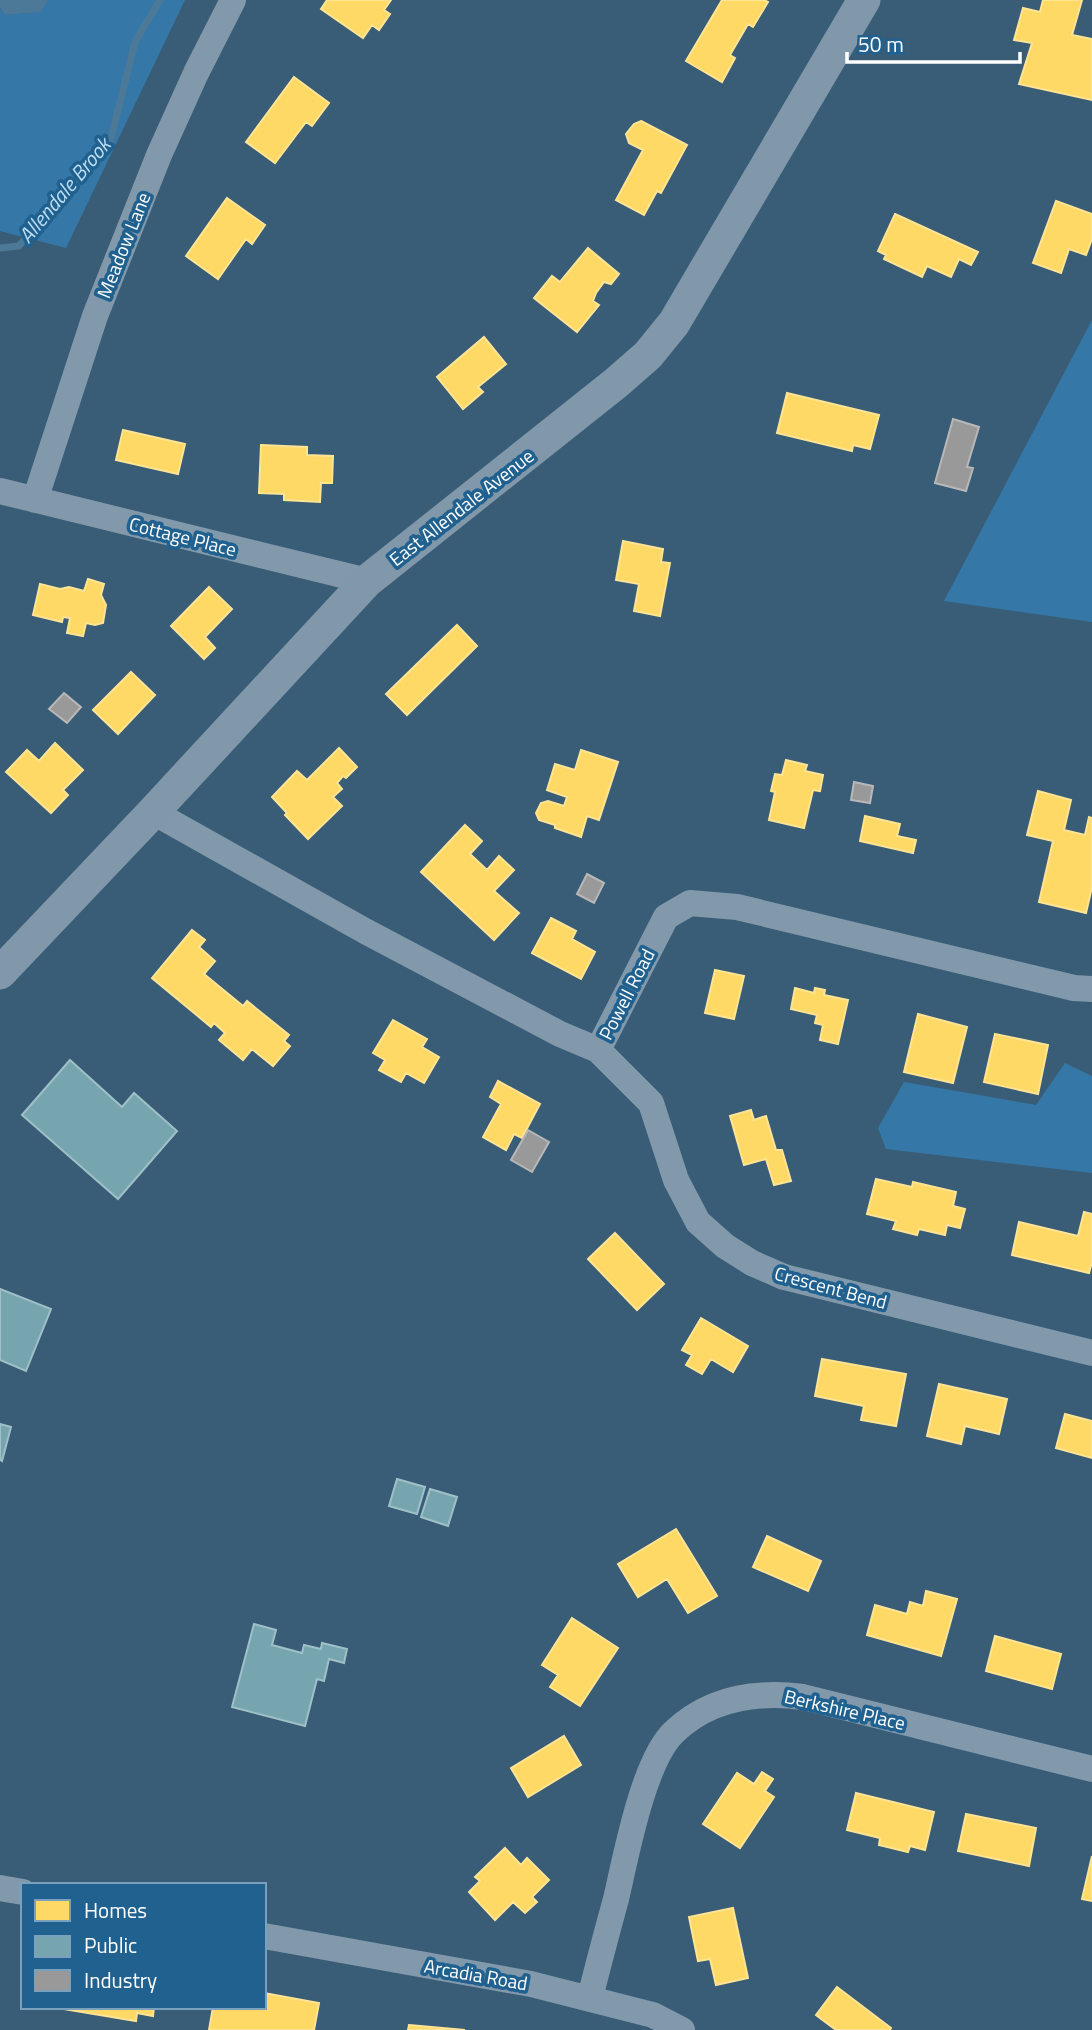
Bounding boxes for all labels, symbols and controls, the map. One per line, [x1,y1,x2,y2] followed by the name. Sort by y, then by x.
[847,21,1020,65] scale bar
[858,28,904,60] text: 50 m
[10,128,119,250] water label: Allendale Brook
[89,188,157,302] street label: Meadow Lane
[382,441,540,573] street label: East Allendale Avenue
[126,509,240,563] street label: Cottage Place
[591,943,661,1045] street label: Powell Road
[772,1258,890,1316] street label: Crescent Bend
[782,1681,908,1737] street label: Berkshire Place
[21,1883,266,2009] legend
[84,1894,147,1926] text: Homes
[84,1929,137,1961] text: Public
[422,1951,530,1997] street label: Arcadia Road
[84,1964,157,1996] text: Industry

